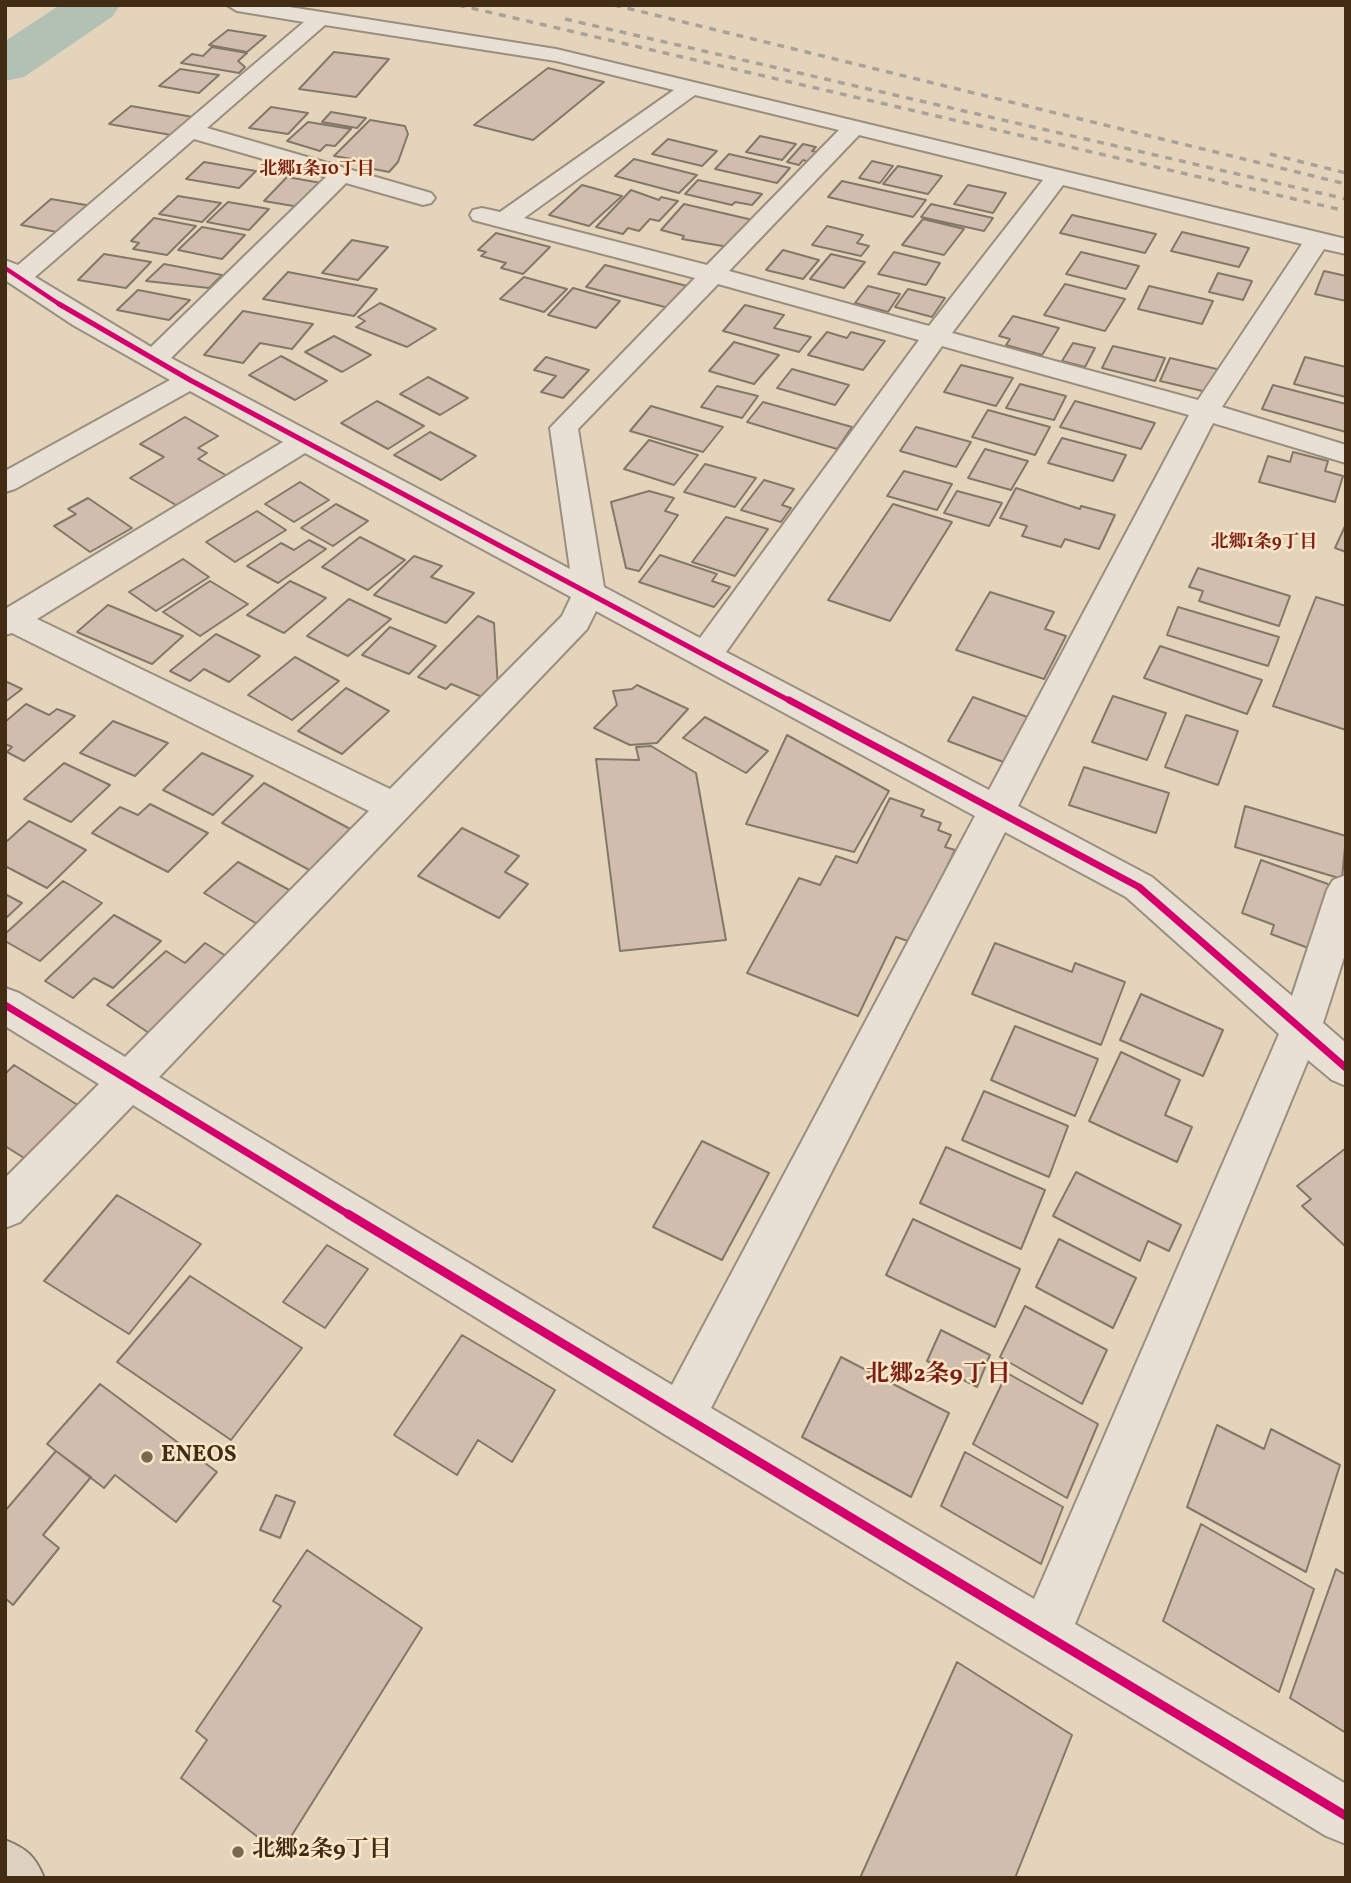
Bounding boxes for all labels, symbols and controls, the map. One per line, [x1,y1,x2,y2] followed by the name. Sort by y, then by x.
[259,160,375,182] district label: 北郷1条10丁目
[1210,533,1318,555] district label: 北郷1条9丁目
[865,1363,1011,1391] district label: 北郷2条9丁目
[161,1443,236,1471] place label: ENEOS
[139,1449,155,1465] marker: ENEOS
[252,1838,392,1866] place label: 北郷2条9丁目
[230,1844,246,1860] marker: 北郷2条9丁目

